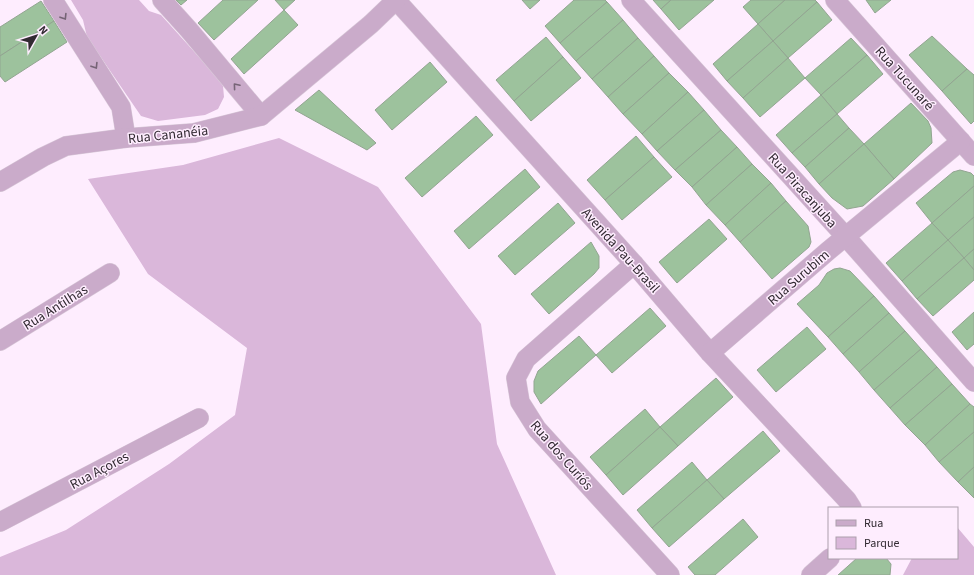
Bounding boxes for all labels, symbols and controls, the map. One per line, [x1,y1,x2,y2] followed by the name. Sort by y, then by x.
[59,13,66,20] one-way arrow
[16,16,56,56] north arrow
[35,22,52,38] text: N
[870,42,939,115] street label: Rua Tucunaré
[91,62,98,69] one-way arrow
[234,83,241,90] one-way arrow
[127,121,209,149] street label: Rua Cananéia
[763,149,841,233] street label: Rua Piracanjuba
[576,204,664,298] street label: Avenida Pau-Brasil
[763,245,834,310] street label: Rua Surubim
[19,280,92,336] street label: Rua Antilhas
[525,416,597,495] street label: Rua dos Curiós
[66,447,133,495] street label: Rua Açores
[828,507,958,559] legend
[864,515,883,532] text: Rua
[864,535,900,552] text: Parque

